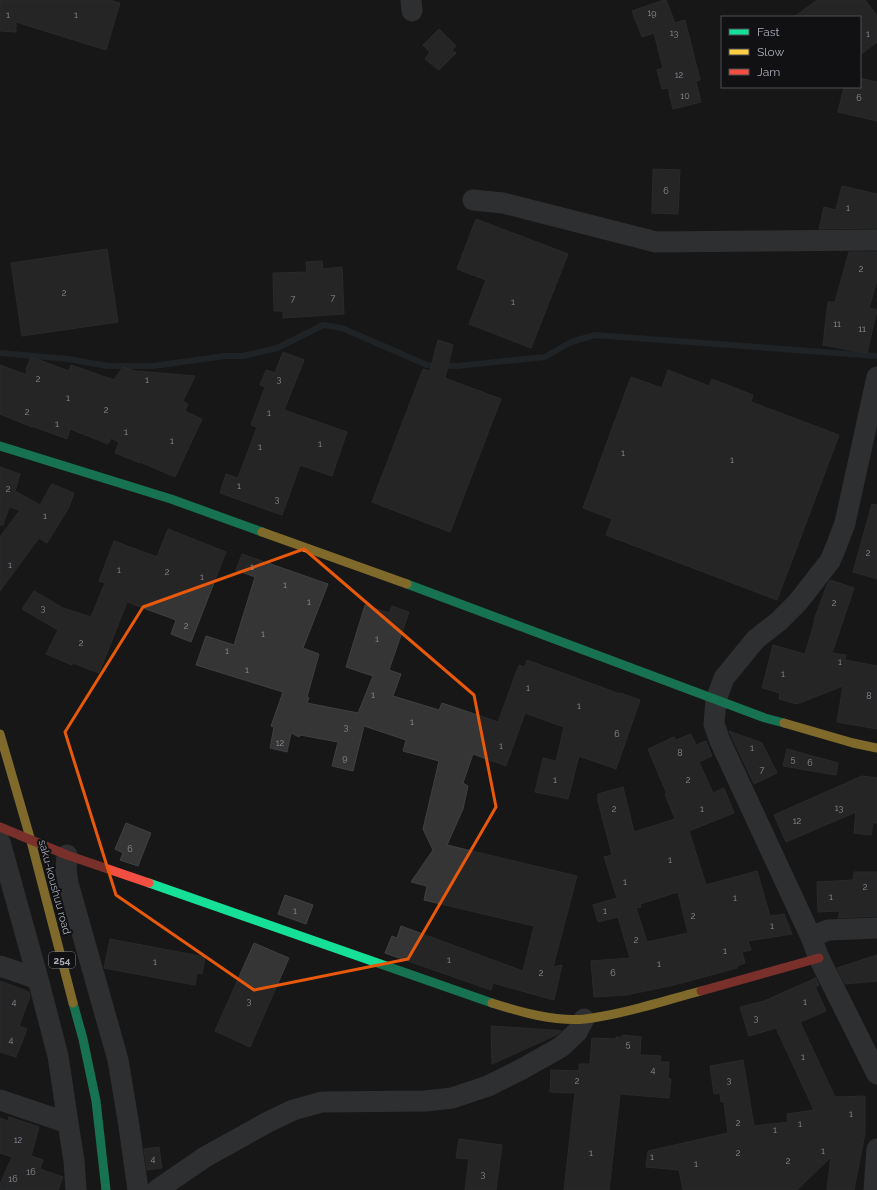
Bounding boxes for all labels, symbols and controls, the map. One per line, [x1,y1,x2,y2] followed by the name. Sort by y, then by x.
[647,8,657,18] house number: 19
[6,10,10,20] house number: 1
[74,10,78,20] house number: 1
[721,16,861,88] legend
[757,25,780,39] text: Fast
[670,28,679,38] house number: 13
[866,29,870,39] house number: 1
[757,45,784,59] text: Slow
[757,65,780,79] text: Jam
[675,70,684,80] house number: 12
[680,91,690,101] house number: 10
[856,93,862,103] house number: 6
[663,186,669,196] house number: 6
[846,203,850,213] house number: 1
[859,264,864,274] house number: 2
[62,288,67,298] house number: 2
[331,293,336,303] house number: 7
[291,294,296,304] house number: 7
[511,297,515,307] house number: 1
[833,319,841,329] house number: 11
[858,324,866,334] house number: 11
[36,374,41,384] house number: 2
[277,374,282,384] house number: 3
[145,375,149,385] house number: 1
[66,393,70,403] house number: 1
[104,405,109,415] house number: 2
[25,407,30,417] house number: 2
[267,408,271,418] house number: 1
[55,419,59,429] house number: 1
[124,427,128,437] house number: 1
[170,436,174,446] house number: 1
[318,439,322,449] house number: 1
[258,442,262,452] house number: 1
[621,448,625,458] house number: 1
[730,455,734,465] house number: 1
[237,481,241,491] house number: 1
[6,484,11,494] house number: 2
[275,494,280,504] house number: 3
[43,511,47,521] house number: 1
[866,548,871,558] house number: 2
[8,560,12,570] house number: 1
[250,562,254,572] house number: 1
[117,565,121,575] house number: 1
[165,567,170,577] house number: 2
[200,572,204,582] house number: 1
[283,580,287,590] house number: 1
[307,597,311,607] house number: 1
[832,598,837,608] house number: 2
[41,603,46,613] house number: 3
[184,621,189,631] house number: 2
[261,629,265,639] house number: 1
[375,634,379,644] house number: 1
[79,638,84,648] house number: 2
[225,646,229,656] house number: 1
[838,657,842,667] house number: 1
[245,665,249,675] house number: 1
[781,669,785,679] house number: 1
[526,683,530,693] house number: 1
[371,690,375,700] house number: 1
[866,691,872,701] house number: 8
[577,701,581,711] house number: 1
[410,717,414,727] house number: 1
[344,722,349,732] house number: 3
[614,729,620,739] house number: 6
[276,738,285,748] house number: 12
[499,741,503,751] house number: 1
[750,743,754,753] house number: 1
[677,748,683,758] house number: 8
[342,753,348,763] house number: 9
[791,754,796,764] house number: 5
[807,758,813,768] house number: 6
[760,765,765,775] house number: 7
[553,775,557,785] house number: 1
[686,775,691,785] house number: 2
[835,803,844,813] house number: 13
[612,804,617,814] house number: 2
[700,804,704,814] house number: 1
[793,816,802,826] house number: 12
[36,838,73,936] street label: saku-koushuu road
[127,844,133,854] house number: 6
[668,855,672,865] house number: 1
[623,877,627,887] house number: 1
[863,882,868,892] house number: 2
[829,892,833,902] house number: 1
[733,893,737,903] house number: 1
[293,906,297,916] house number: 1
[603,906,607,916] house number: 1
[691,911,696,921] house number: 2
[770,921,774,931] house number: 1
[634,935,639,945] house number: 2
[723,946,727,956] house number: 1
[49,952,75,968] road number: 254
[447,955,451,965] house number: 1
[153,957,157,967] house number: 1
[657,959,661,969] house number: 1
[539,968,544,978] house number: 2
[610,968,616,978] house number: 6
[247,996,252,1006] house number: 3
[12,997,17,1007] house number: 4
[803,997,807,1007] house number: 1
[754,1013,759,1023] house number: 3
[9,1035,14,1045] house number: 4
[626,1039,631,1049] house number: 5
[801,1052,805,1062] house number: 1
[651,1065,656,1075] house number: 4
[727,1075,732,1085] house number: 3
[575,1076,580,1086] house number: 2
[849,1109,853,1119] house number: 1
[736,1118,741,1128] house number: 2
[798,1119,802,1129] house number: 1
[773,1125,777,1135] house number: 1
[14,1135,23,1145] house number: 12
[821,1146,825,1156] house number: 1
[589,1148,593,1158] house number: 1
[736,1148,741,1158] house number: 2
[650,1152,654,1162] house number: 1
[151,1154,156,1164] house number: 4
[786,1156,791,1166] house number: 2
[694,1159,698,1169] house number: 1
[26,1167,36,1177] house number: 16
[481,1169,486,1179] house number: 3
[8,1174,18,1184] house number: 16

